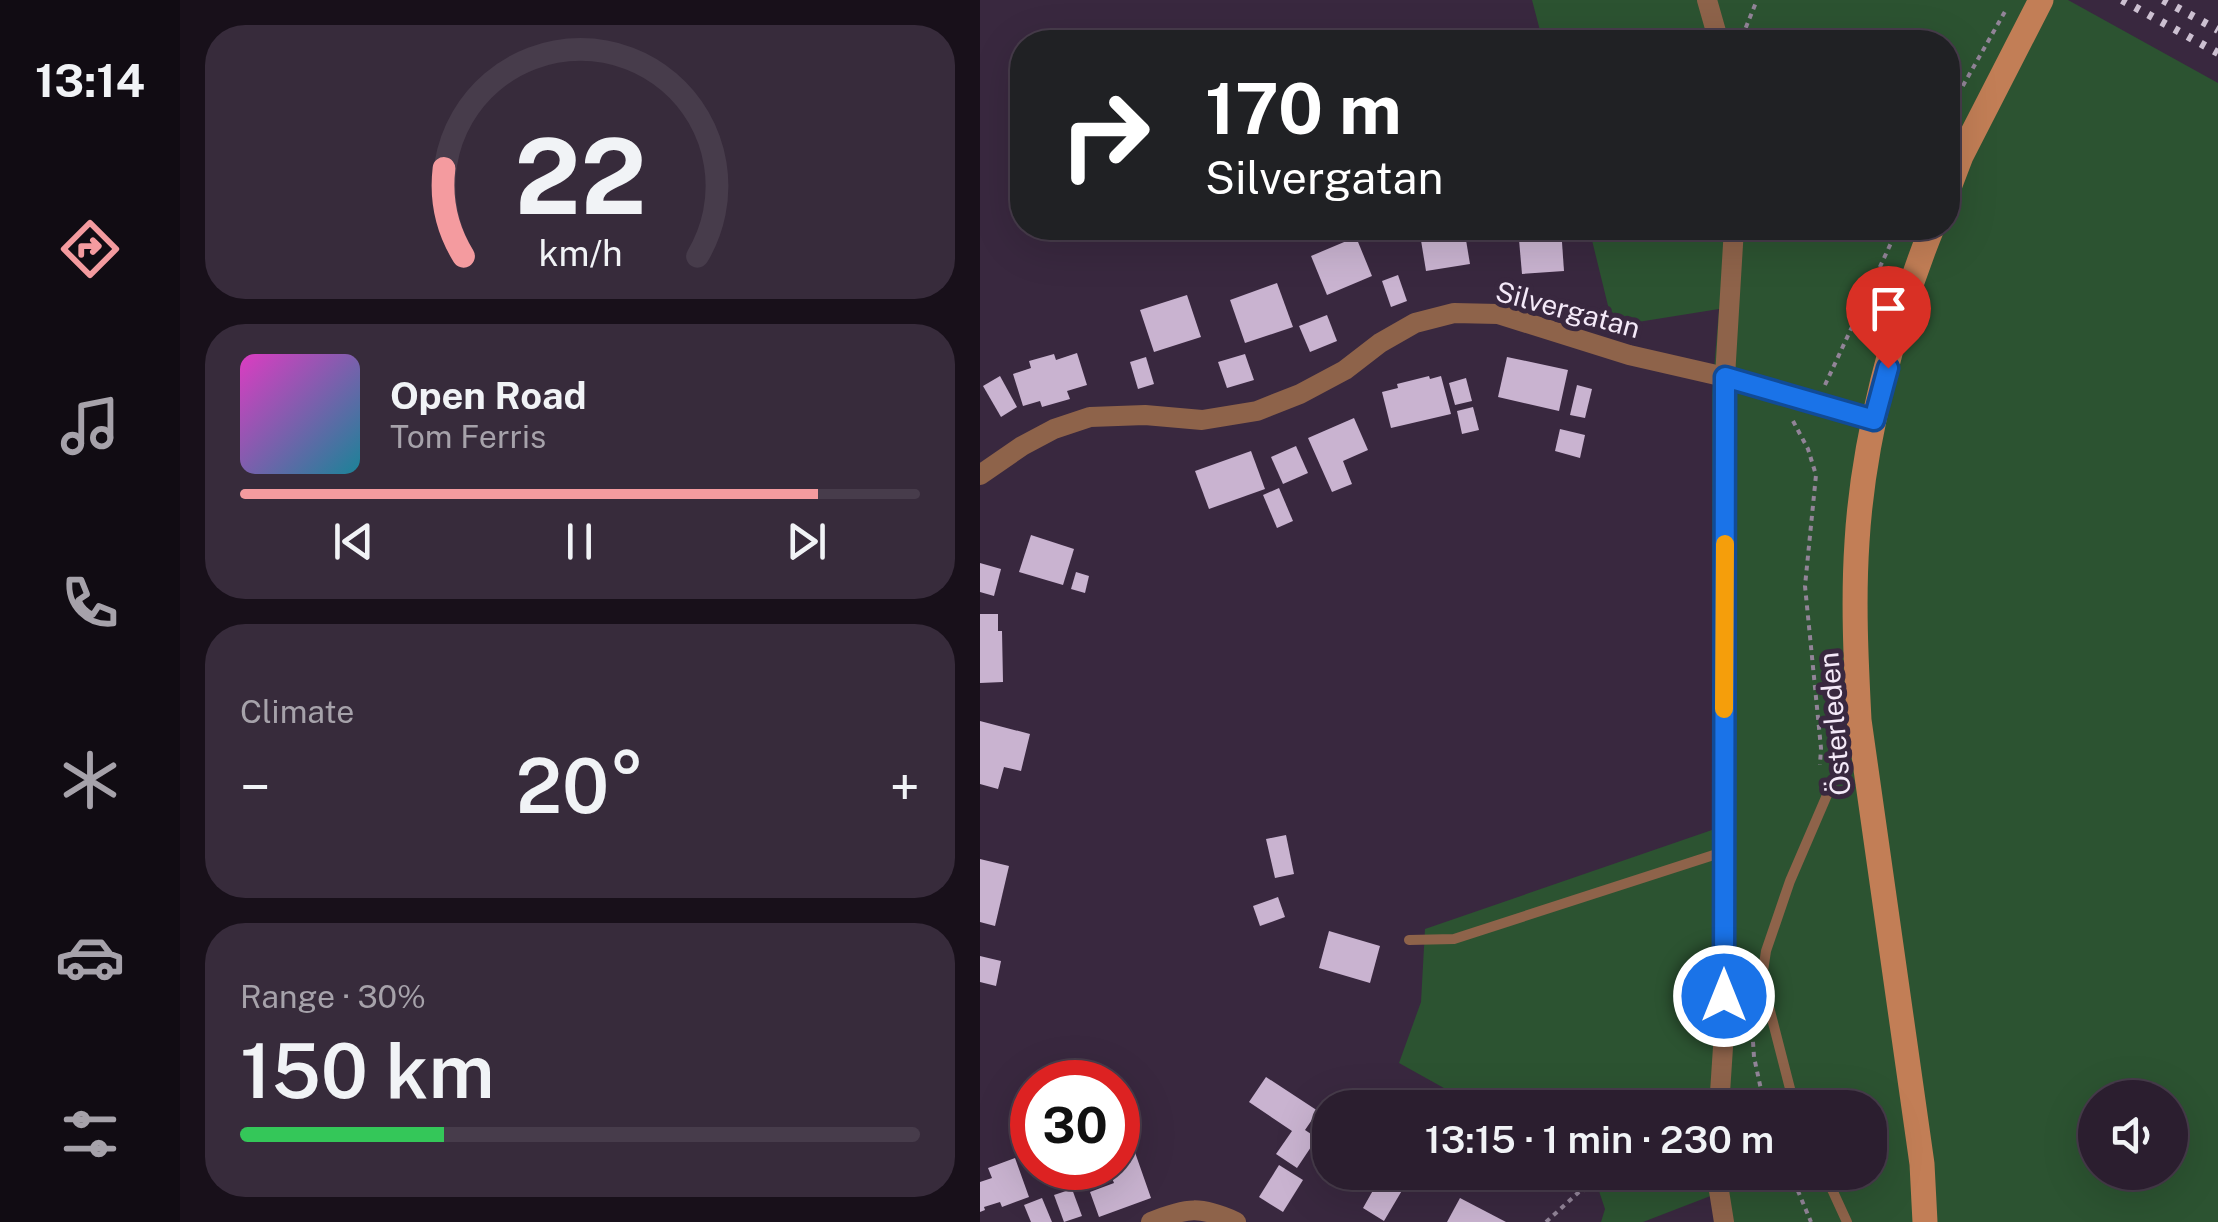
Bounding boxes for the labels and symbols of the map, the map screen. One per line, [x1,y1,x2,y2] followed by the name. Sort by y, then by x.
[1846,266,1931,369] pin
[1492,274,1644,344] street label: Silvergatan
[1811,651,1857,797] street label: Österleden
[1672,944,1776,1048] position arrow
[1010,1060,1140,1190] speed limit sign: 30

